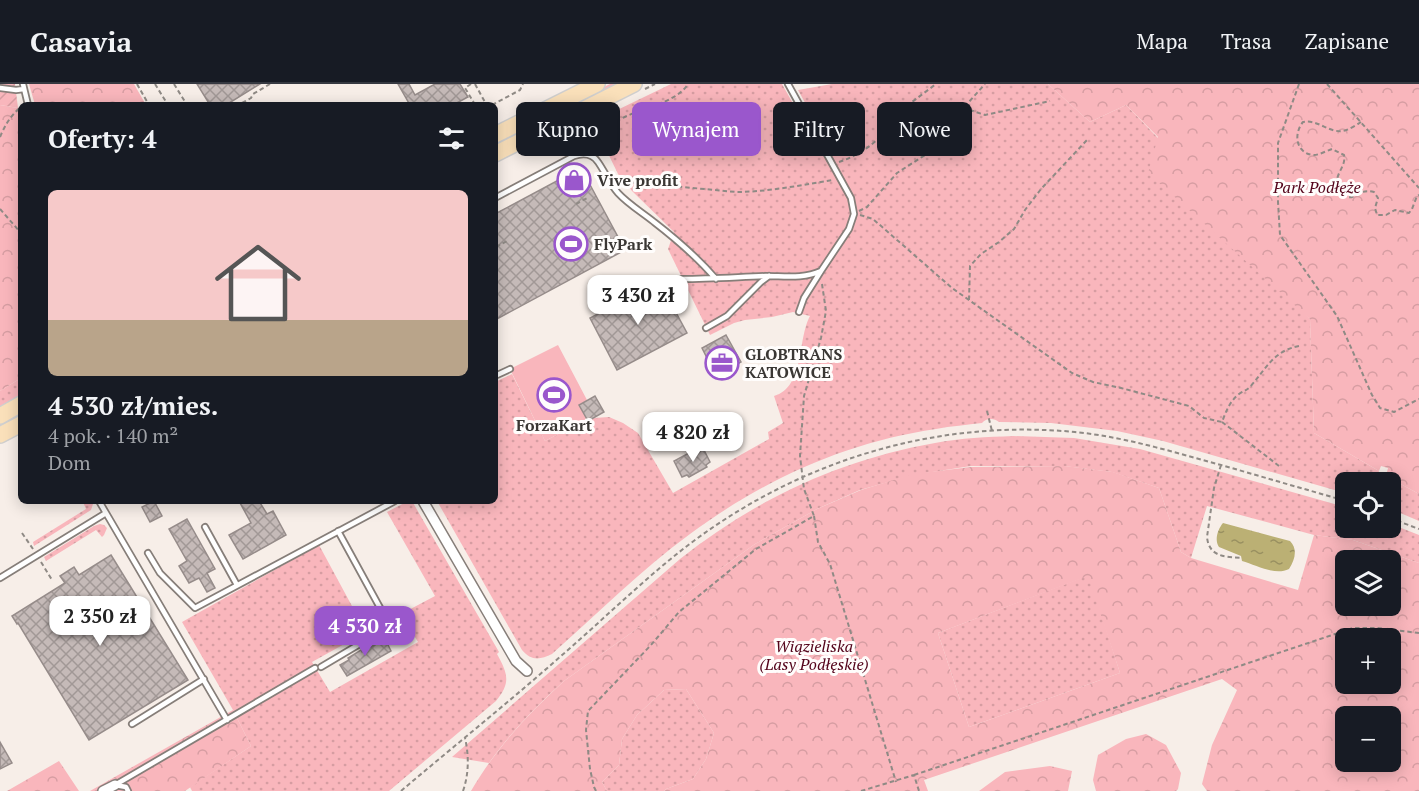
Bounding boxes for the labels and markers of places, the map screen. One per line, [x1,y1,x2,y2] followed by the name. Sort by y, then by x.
[556,162,592,198] shop icon: Vive profit
[597,169,679,191] place label: Vive profit
[553,226,589,262] sports icon: FlyPark
[594,233,653,255] place label: FlyPark
[576,275,700,326] pin: 3 430 zł
[745,343,842,383] place label: GLOBTRANS KATOWICE
[704,345,740,381] office icon: GLOBTRANS KATOWICE
[536,377,572,413] sports icon: ForzaKart
[631,412,755,463] pin: 4 820 zł
[516,414,593,436] place label: ForzaKart
[38,596,162,647] pin: 2 350 zł
[303,606,427,657] pin: 4 530 zł

